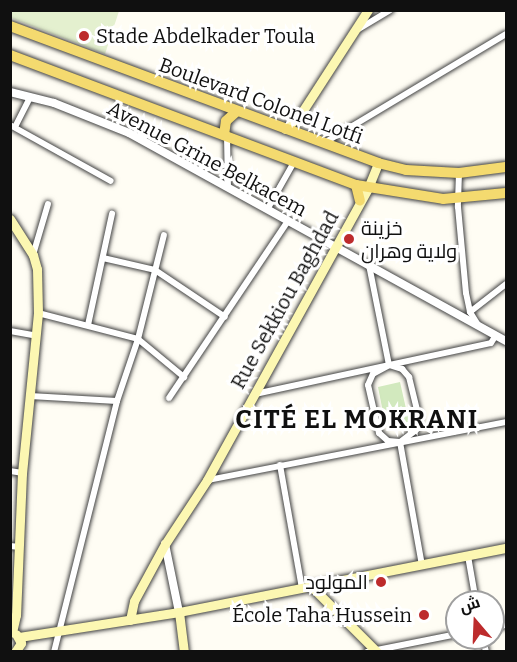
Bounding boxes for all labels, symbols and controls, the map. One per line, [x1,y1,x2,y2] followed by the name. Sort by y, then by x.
[96,24,315,48] place label: Stade Abdelkader Toula
[77,29,91,43] marker: Stade Abdelkader Toula
[156,53,366,149] street label: Boulevard Colonel Lotfi
[103,96,311,222] street label: Avenue Grine Belkacem
[226,207,344,393] street label: Rue Sekkiou Baghdad
[361,216,457,263] place label: خزينة ولاية وهران
[342,232,356,246] marker: خزينة ولاية وهران
[235,404,479,436] district label: CITÉ EL MOKRANI
[305,570,368,594] place label: المولود
[372,573,390,591] marker: المولود
[445,590,505,650] north arrow
[457,592,482,617] text: ش
[232,603,412,627] place label: École Taha Hussein
[417,608,431,622] marker: École Taha Hussein

